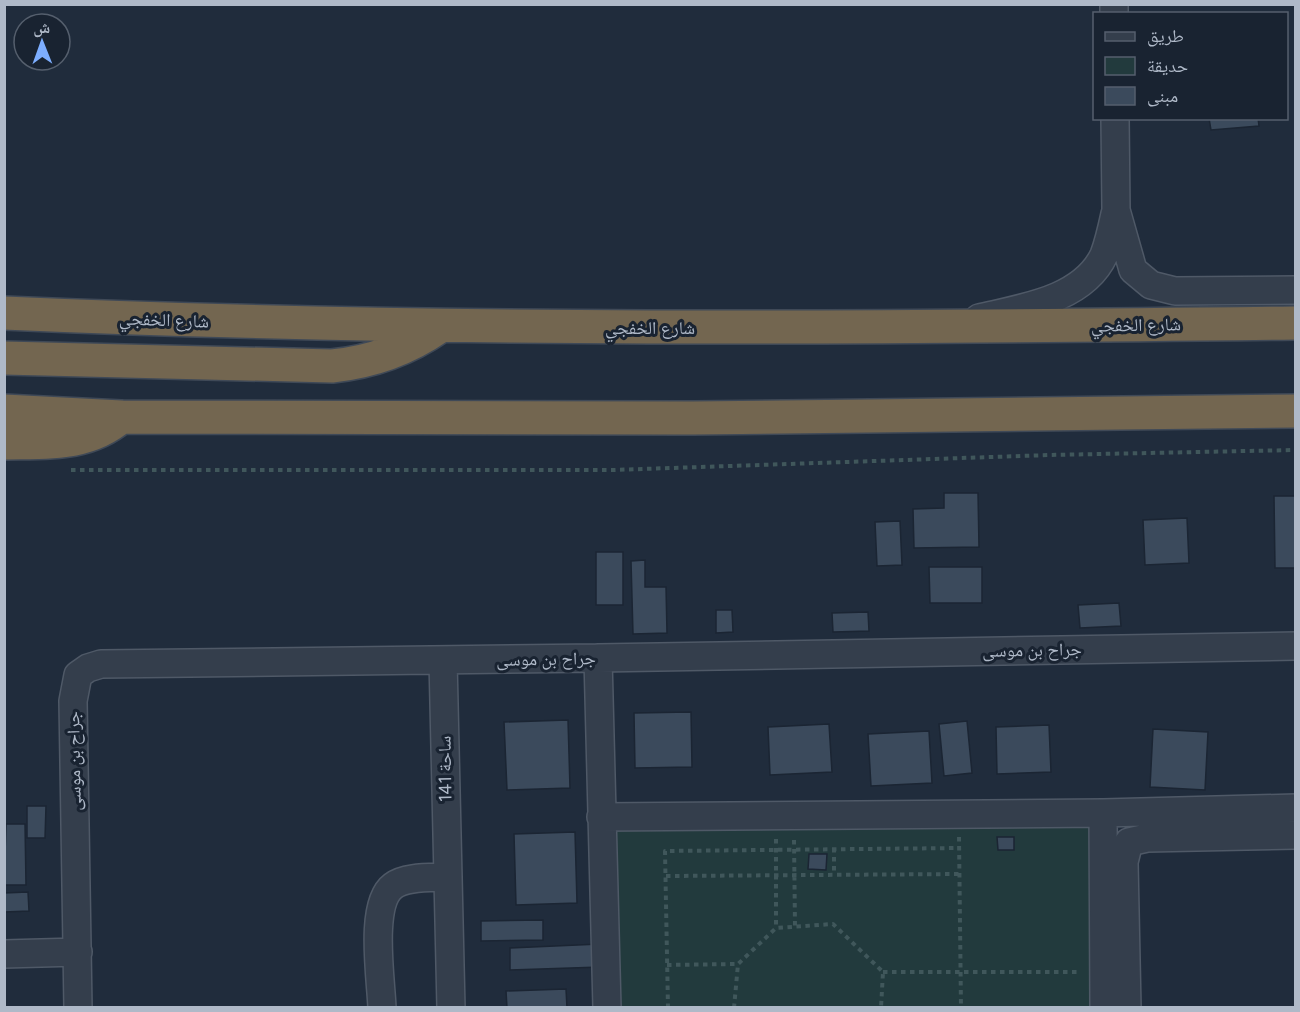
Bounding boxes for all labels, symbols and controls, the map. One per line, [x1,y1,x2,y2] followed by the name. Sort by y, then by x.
[12,12,72,72] north arrow
[1093,12,1288,120] legend
[33,18,50,37] text: ش
[1147,25,1184,47] text: طريق
[1147,55,1188,77] text: حديقة
[1147,85,1178,107] text: مبنى
[118,307,209,336] street label: شارع الخفجي
[1091,313,1181,340] street label: شارع الخفجي
[605,317,695,343] street label: شارع الخفجي
[982,638,1082,663] street label: جراح بن موسى
[496,647,596,672] street label: جراح بن موسى
[62,711,87,811] street label: جراح بن موسى
[433,736,457,802] street label: ساحة 141

